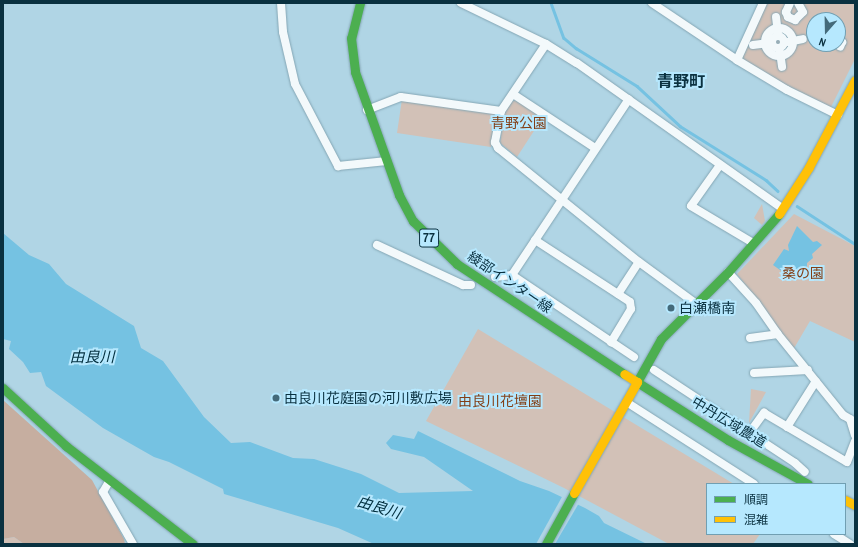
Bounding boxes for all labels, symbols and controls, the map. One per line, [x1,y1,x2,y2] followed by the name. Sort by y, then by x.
[806,12,846,52] north arrow
[817,35,828,50] text: N
[657,71,705,91] district label: 青野町
[491,115,547,131] park label: 青野公園
[419,227,439,249] road number: 77
[465,248,555,316] street label: 綾部インター線
[782,265,824,281] park label: 桑の園
[679,300,735,316] place label: 白瀬橋南
[666,303,676,313] marker: 白瀬橋南
[70,348,114,366] water label: 由良川
[284,390,452,406] place label: 由良川花庭園の河川敷広場
[271,393,281,403] marker: 由良川花庭園の河川敷広場
[458,393,542,409] park label: 由良川花壇園
[689,393,769,451] street label: 中丹広域農道
[706,483,846,535] legend
[355,492,403,522] water label: 由良川
[744,492,768,508] text: 順調
[744,512,768,528] text: 混雑

